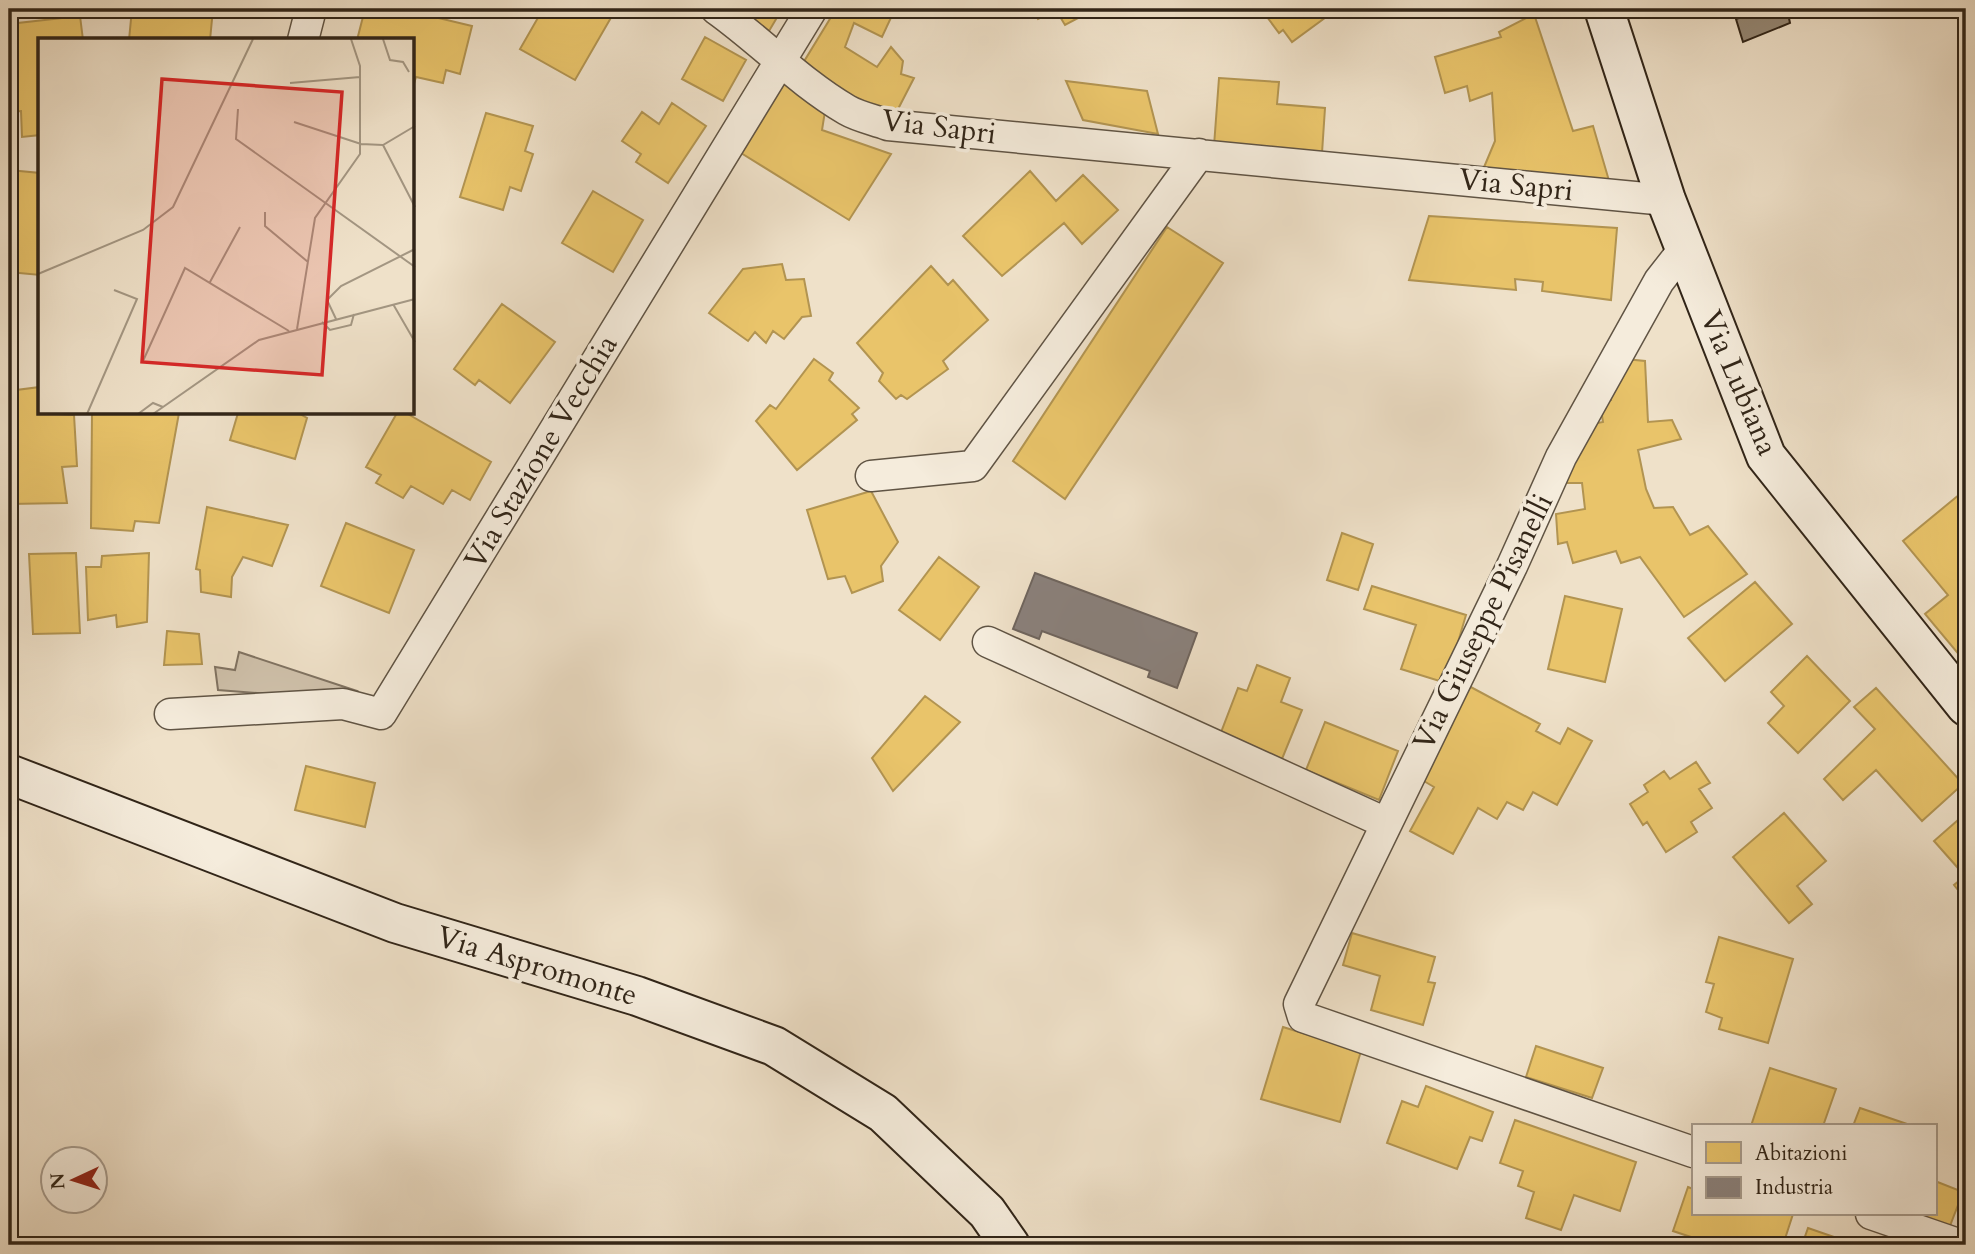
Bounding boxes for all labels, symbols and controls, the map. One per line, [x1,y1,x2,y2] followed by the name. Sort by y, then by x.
[38,38,415,415] inset map
[880,100,998,154] street label: Via Sapri
[1457,159,1575,211] street label: Via Sapri
[1690,304,1788,462] street label: Via Lubiana
[455,327,627,577] street label: Via Stazione Vecchia
[1403,487,1563,757] street label: Via Giuseppe Pisanelli
[432,916,642,1016] street label: Via Aspromonte
[1692,1124,1937,1216] legend
[1755,1139,1847,1168] text: Abitazioni
[38,1146,108,1216] north arrow
[44,1171,72,1190] text: N
[1755,1173,1833,1202] text: Industria

